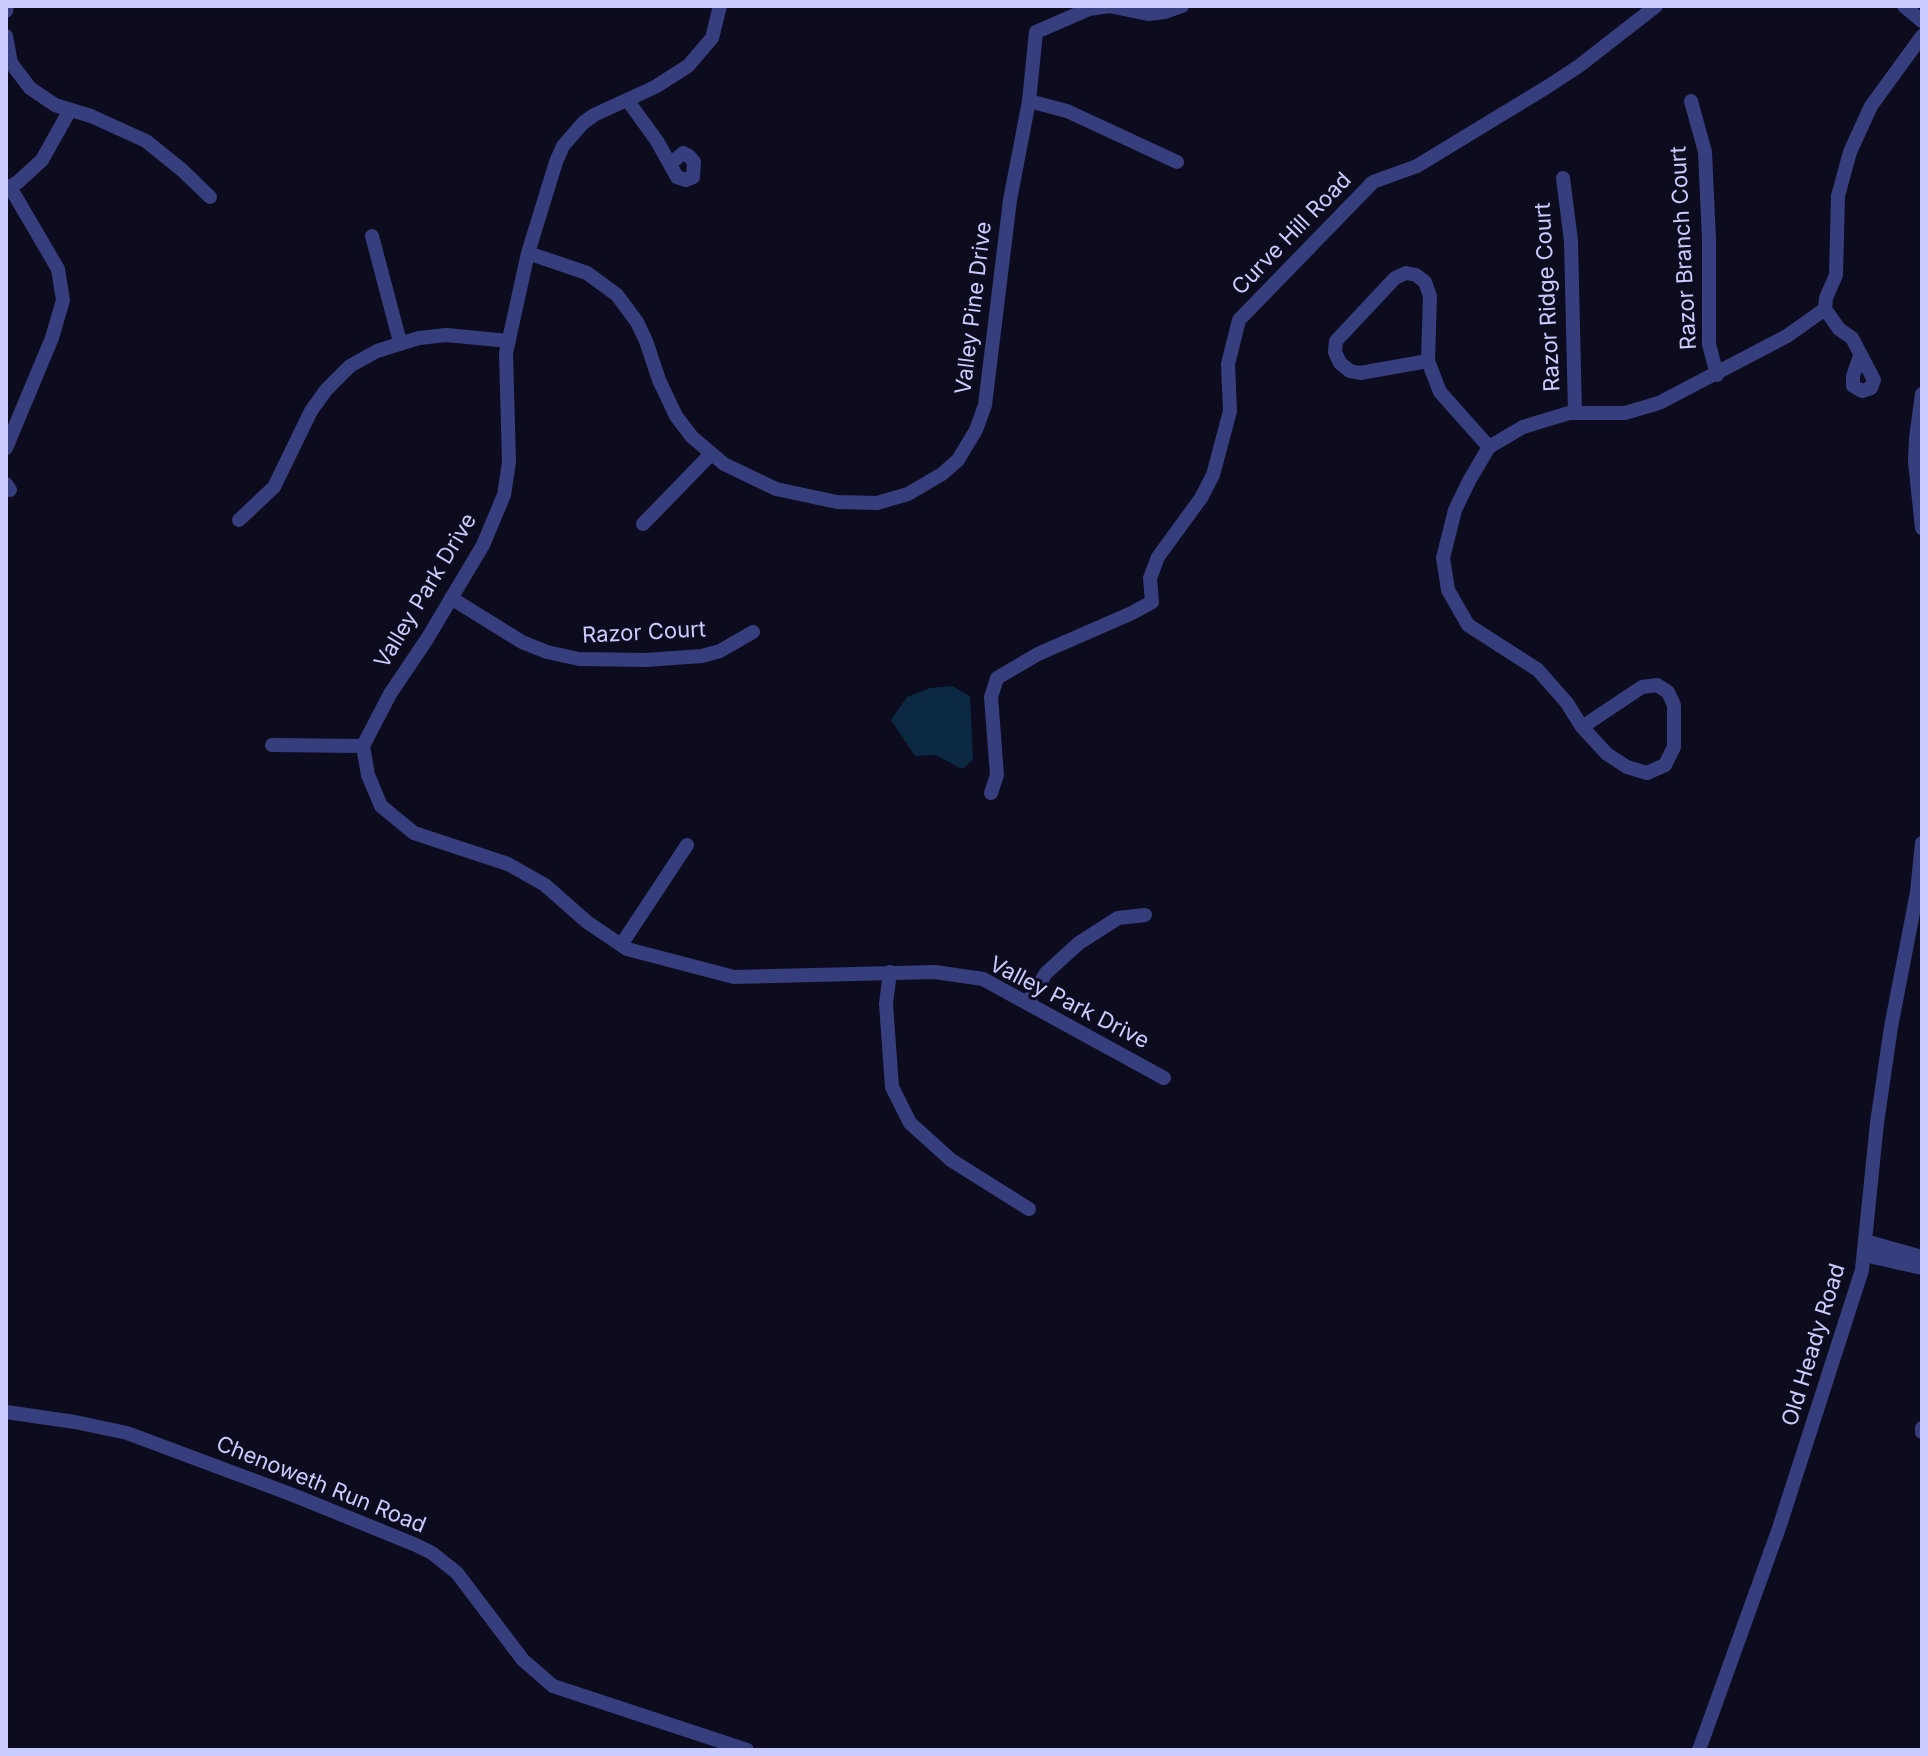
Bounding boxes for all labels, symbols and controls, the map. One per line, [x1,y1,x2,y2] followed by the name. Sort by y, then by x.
[1665,146,1703,350] street label: Razor Branch Court
[1227,167,1357,301] street label: Curve Hill Road
[1530,202,1566,392] street label: Razor Ridge Court
[950,220,998,396] street label: Valley Pine Drive
[369,509,483,673] street label: Valley Park Drive
[581,617,707,649] street label: Razor Court
[985,951,1153,1055] street label: Valley Park Drive
[1777,1260,1851,1430] street label: Old Heady Road
[212,1431,430,1539] street label: Chenoweth Run Road

